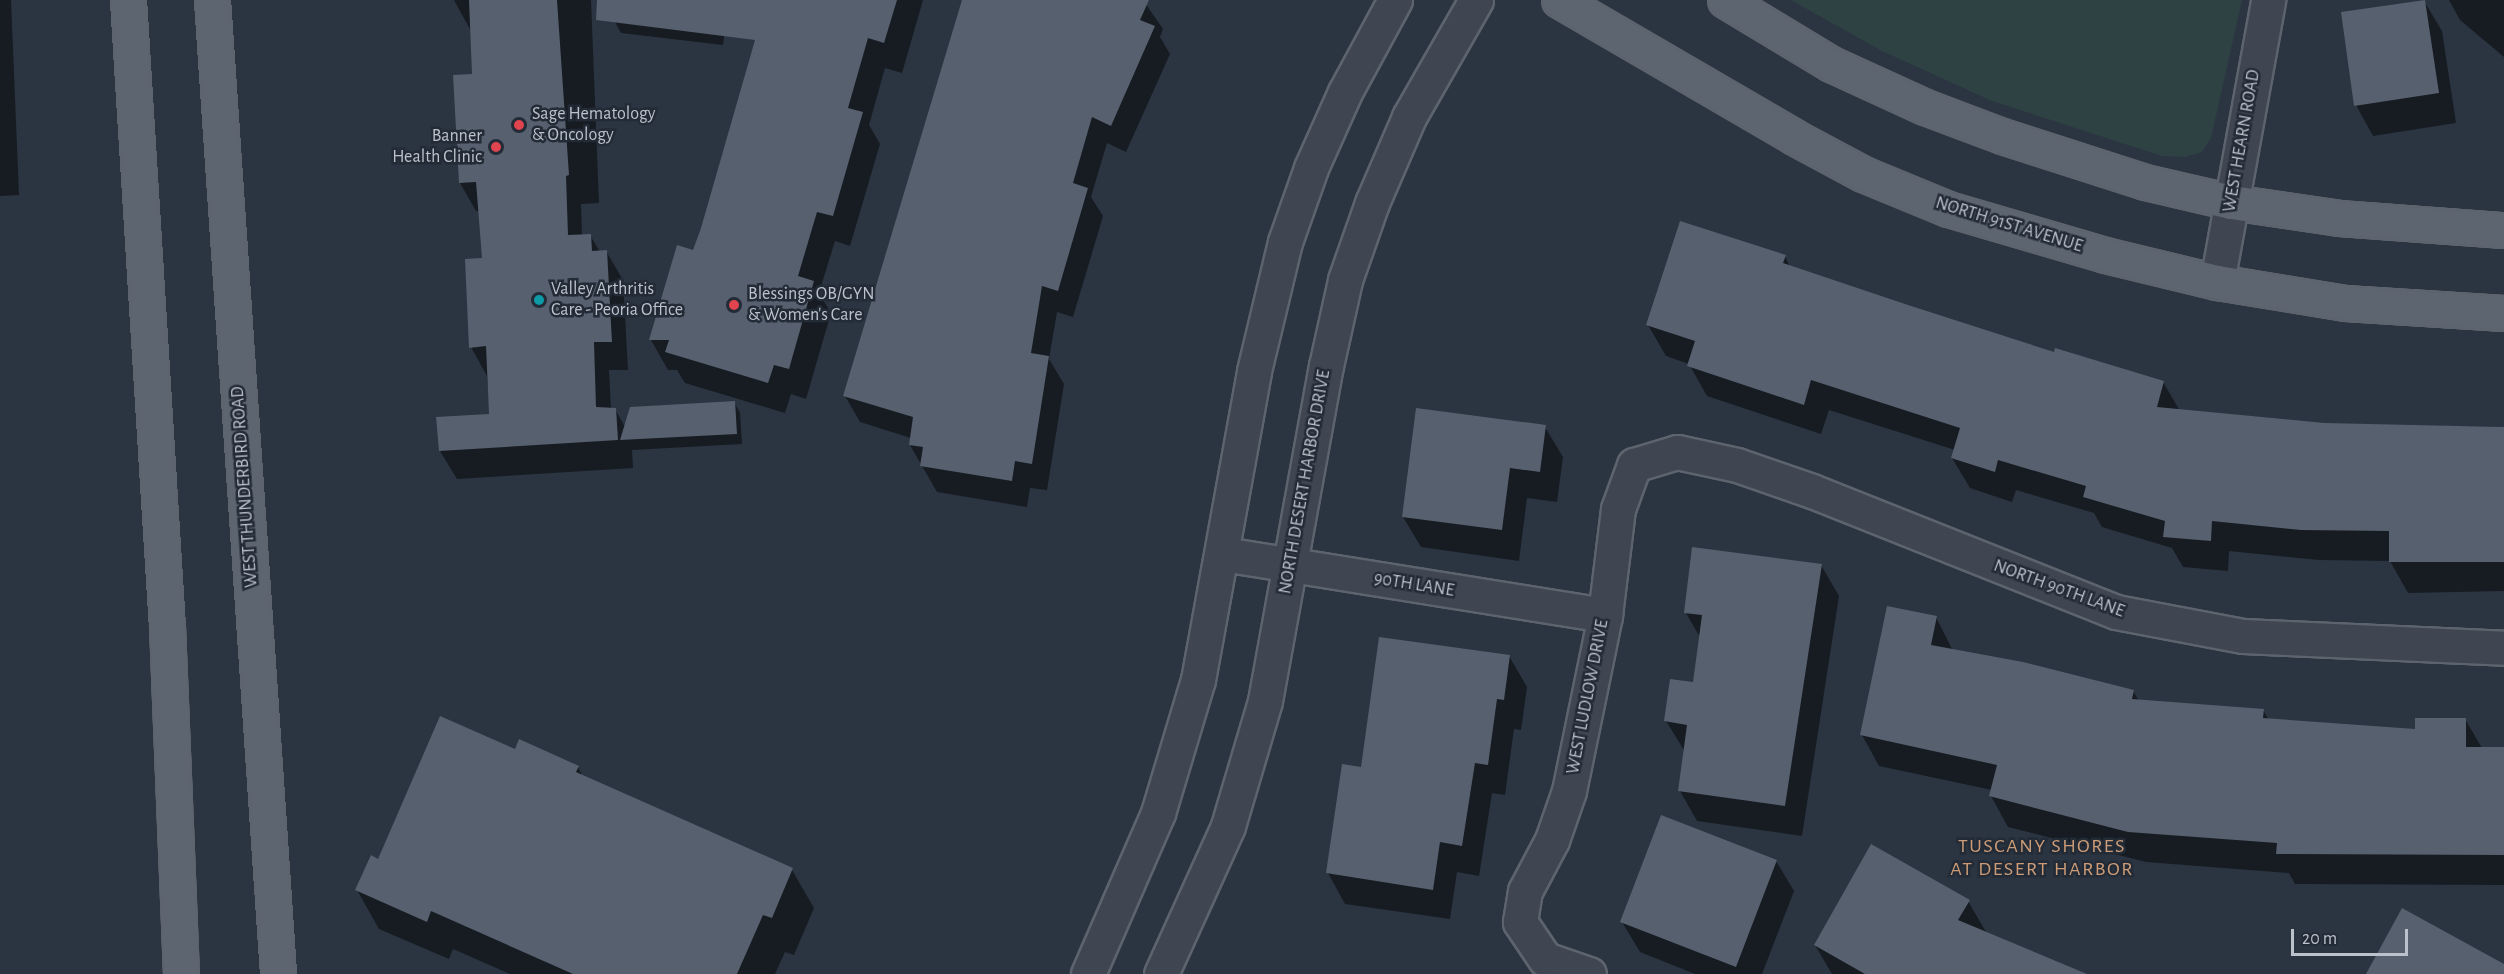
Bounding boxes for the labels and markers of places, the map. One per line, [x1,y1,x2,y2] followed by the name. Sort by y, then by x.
[532,104,656,146] place label: Sage Hematology & Oncology
[510,116,528,134] marker: Sage Hematology & Oncology
[392,126,482,168] place label: Banner Health Clinic
[487,138,505,156] marker: Banner Health Clinic
[551,279,683,322] place label: Valley Arthritis Care - Peoria Office
[748,284,875,326] place label: Blessings OB/GYN & Women's Care
[532,293,546,307] marker: Valley Arthritis Care - Peoria Office
[725,296,743,314] marker: Blessings OB/GYN & Women's Care

